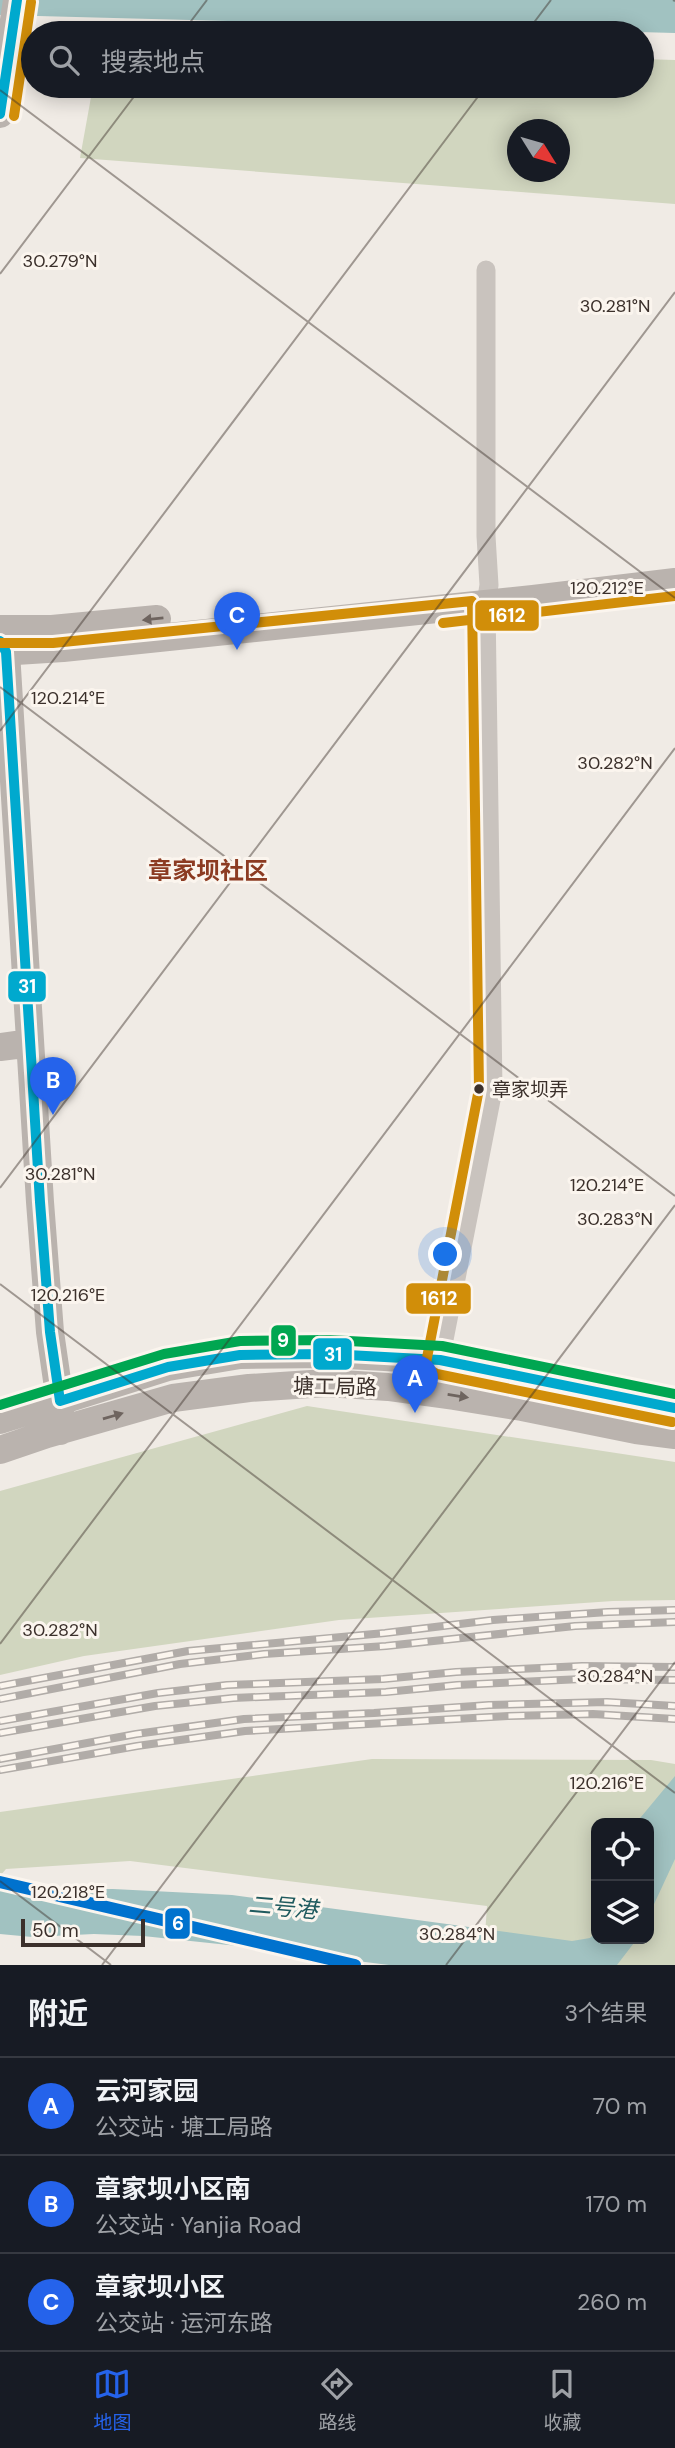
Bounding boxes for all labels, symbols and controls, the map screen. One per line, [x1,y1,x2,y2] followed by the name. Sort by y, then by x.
[21,21,654,98] search box
[45,41,83,79] icon: search
[101,45,205,79] text: 搜索地点
[507,119,570,182] north arrow
[23,249,97,273] text: 30.279°N
[580,294,650,318] text: 30.281°N
[570,576,644,600] text: 120.212°E
[214,592,260,650] pin: C
[474,599,540,632] line badge: 1612
[489,603,525,628] text: 1612
[142,614,164,625] one-way arrow
[31,686,105,710] text: 120.214°E
[577,751,653,775] text: 30.282°N
[148,855,268,886] district label: 章家坝社区
[7,970,47,1003] line badge: 31
[18,974,36,999] text: 31
[30,1057,76,1115] pin: B
[492,1077,568,1102] place label: 章家坝弄
[472,1082,486,1096] marker: 章家坝弄
[25,1162,95,1186] text: 30.281°N
[570,1173,644,1197] text: 120.214°E
[577,1207,653,1231] text: 30.283°N
[428,1237,462,1271] your location
[405,1282,472,1315] line badge: 1612
[31,1283,105,1307] text: 120.216°E
[421,1286,457,1311] text: 1612
[270,1324,297,1357] line badge: 9
[277,1328,289,1353] text: 9
[312,1337,353,1371] line badge: 31
[324,1342,342,1367] text: 31
[392,1355,438,1413] pin: A
[293,1372,377,1402] street label: 塘工局路
[448,1391,470,1402] one-way arrow
[102,1410,123,1420] one-way arrow
[22,1618,98,1642] text: 30.282°N
[577,1664,653,1688] text: 30.284°N
[570,1771,644,1795] text: 120.216°E
[591,1818,654,1944] map controls
[591,1818,654,1881] button: locate
[31,1880,105,1904] text: 120.218°E
[591,1881,654,1944] button: layers
[247,1889,322,1925] water label: 二号港
[164,1907,191,1940] line badge: 6
[172,1911,184,1936] text: 6
[21,1916,145,1948] scale bar
[32,1918,79,1943] text: 50 m
[419,1922,495,1946] text: 30.284°N
[28,1994,88,2033] text: 附近
[564,1998,647,2028] text: 3个结果
[95,2074,199,2108] text: 云河家园
[43,2091,59,2121] text: A
[593,2091,647,2121] text: 70 m
[95,2112,273,2142] text: 公交站 · 塘工局路
[95,2172,251,2206] text: 章家坝小区南
[44,2189,58,2219] text: B
[586,2189,647,2219] text: 170 m
[95,2210,301,2240] text: 公交站 · Yanjia Road
[95,2270,225,2304] text: 章家坝小区
[43,2287,59,2317] text: C
[577,2287,647,2317] text: 260 m
[95,2308,273,2338] text: 公交站 · 运河东路
[93,2365,132,2435] tab: 地图
[318,2365,357,2435] tab: 路线
[543,2365,582,2435] tab: 收藏

